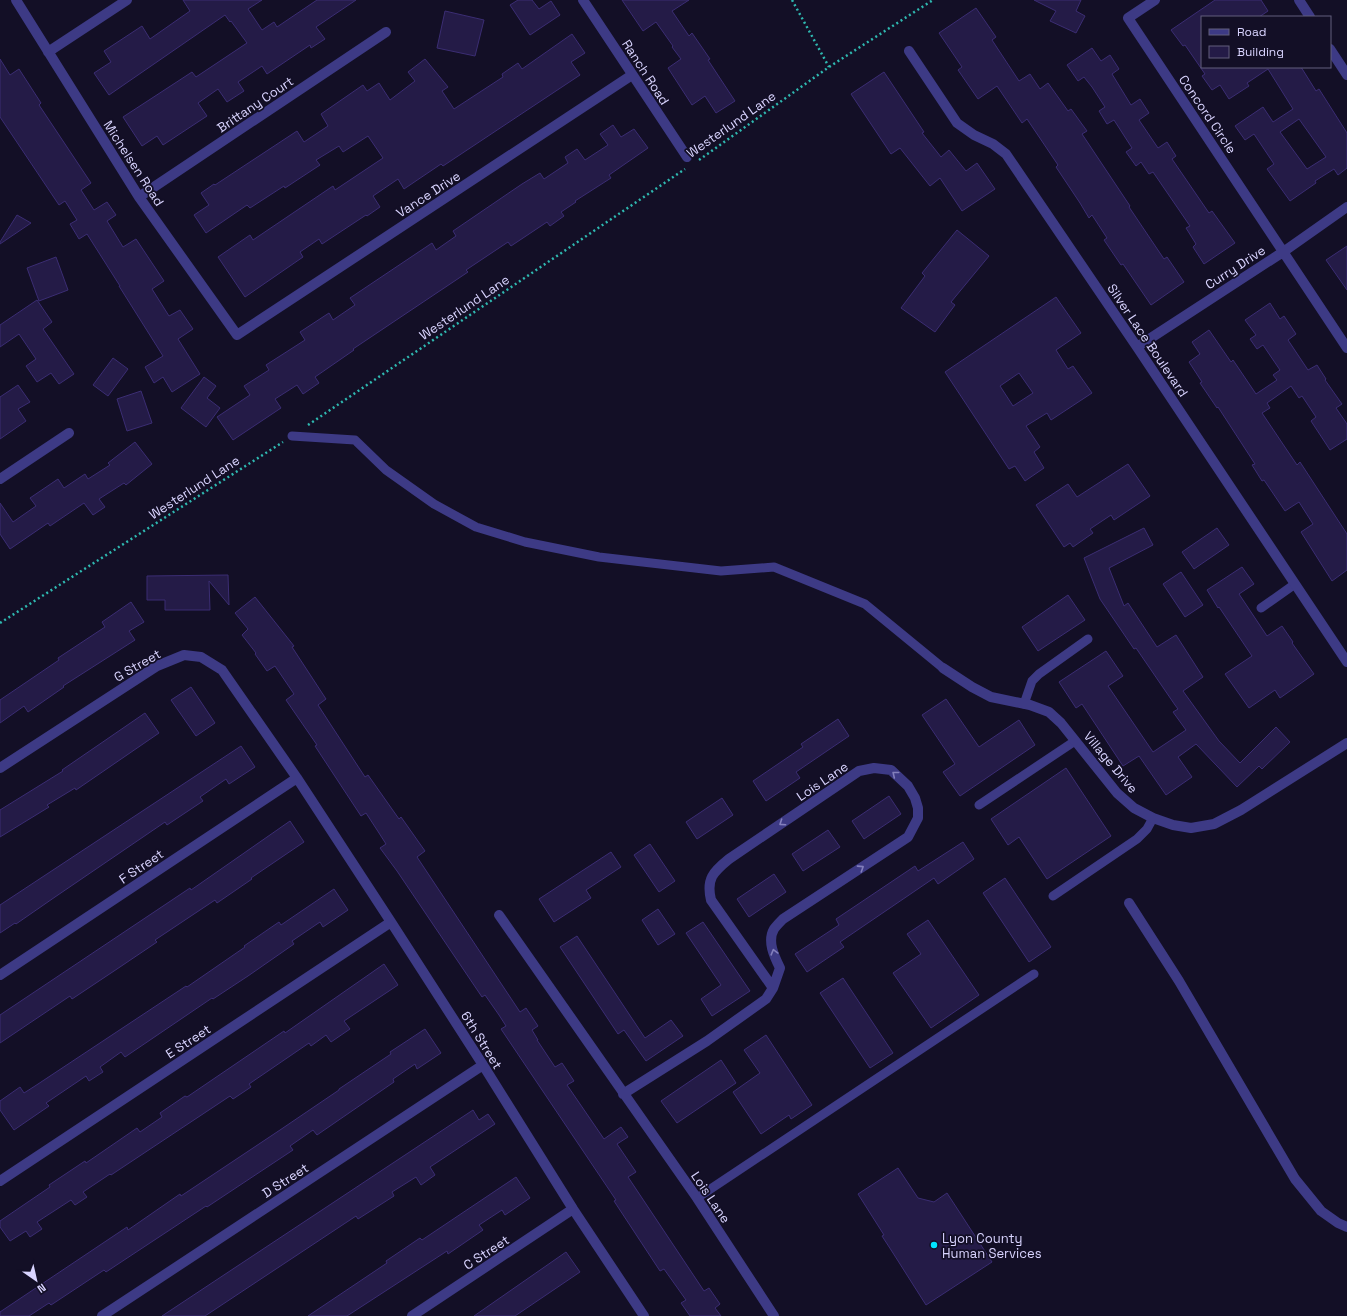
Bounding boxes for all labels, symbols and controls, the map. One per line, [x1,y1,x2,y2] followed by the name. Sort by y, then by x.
[1201,16,1331,68] legend
[1237,24,1266,40] text: Road
[618,36,673,108] street label: Ranch Road
[1237,44,1284,60] text: Building
[1175,72,1240,157] street label: Concord Circle
[214,73,297,136] street label: Brittany Court
[683,87,779,161] street label: Westerlund Lane
[100,117,168,209] street label: Michelsen Road
[393,167,464,221] street label: Vance Drive
[1202,242,1269,293] street label: Curry Drive
[416,271,513,344] street label: Westerlund Lane
[1103,280,1192,400] street label: Silver Lace Boulevard
[146,452,243,523] street label: Westerlund Lane
[111,645,164,686] street label: G Street
[1080,728,1141,797] street label: Village Drive
[793,758,851,805] street label: Lois Lane
[892,772,899,779] one-way arrow
[780,818,787,825] one-way arrow
[116,845,167,887] street label: F Street
[857,865,864,873] one-way arrow
[770,948,778,955] one-way arrow
[457,1008,506,1072] street label: 6th Street
[163,1021,214,1062] street label: E Street
[259,1159,312,1202] street label: D Street
[687,1168,734,1226] street label: Lois Lane
[942,1230,1042,1262] place label: Lyon County Human Services
[460,1231,512,1274] street label: C Street
[929,1240,939,1250] marker: Lyon County Human Services
[16,1260,56,1300] north arrow
[35,1280,49,1296] text: N

